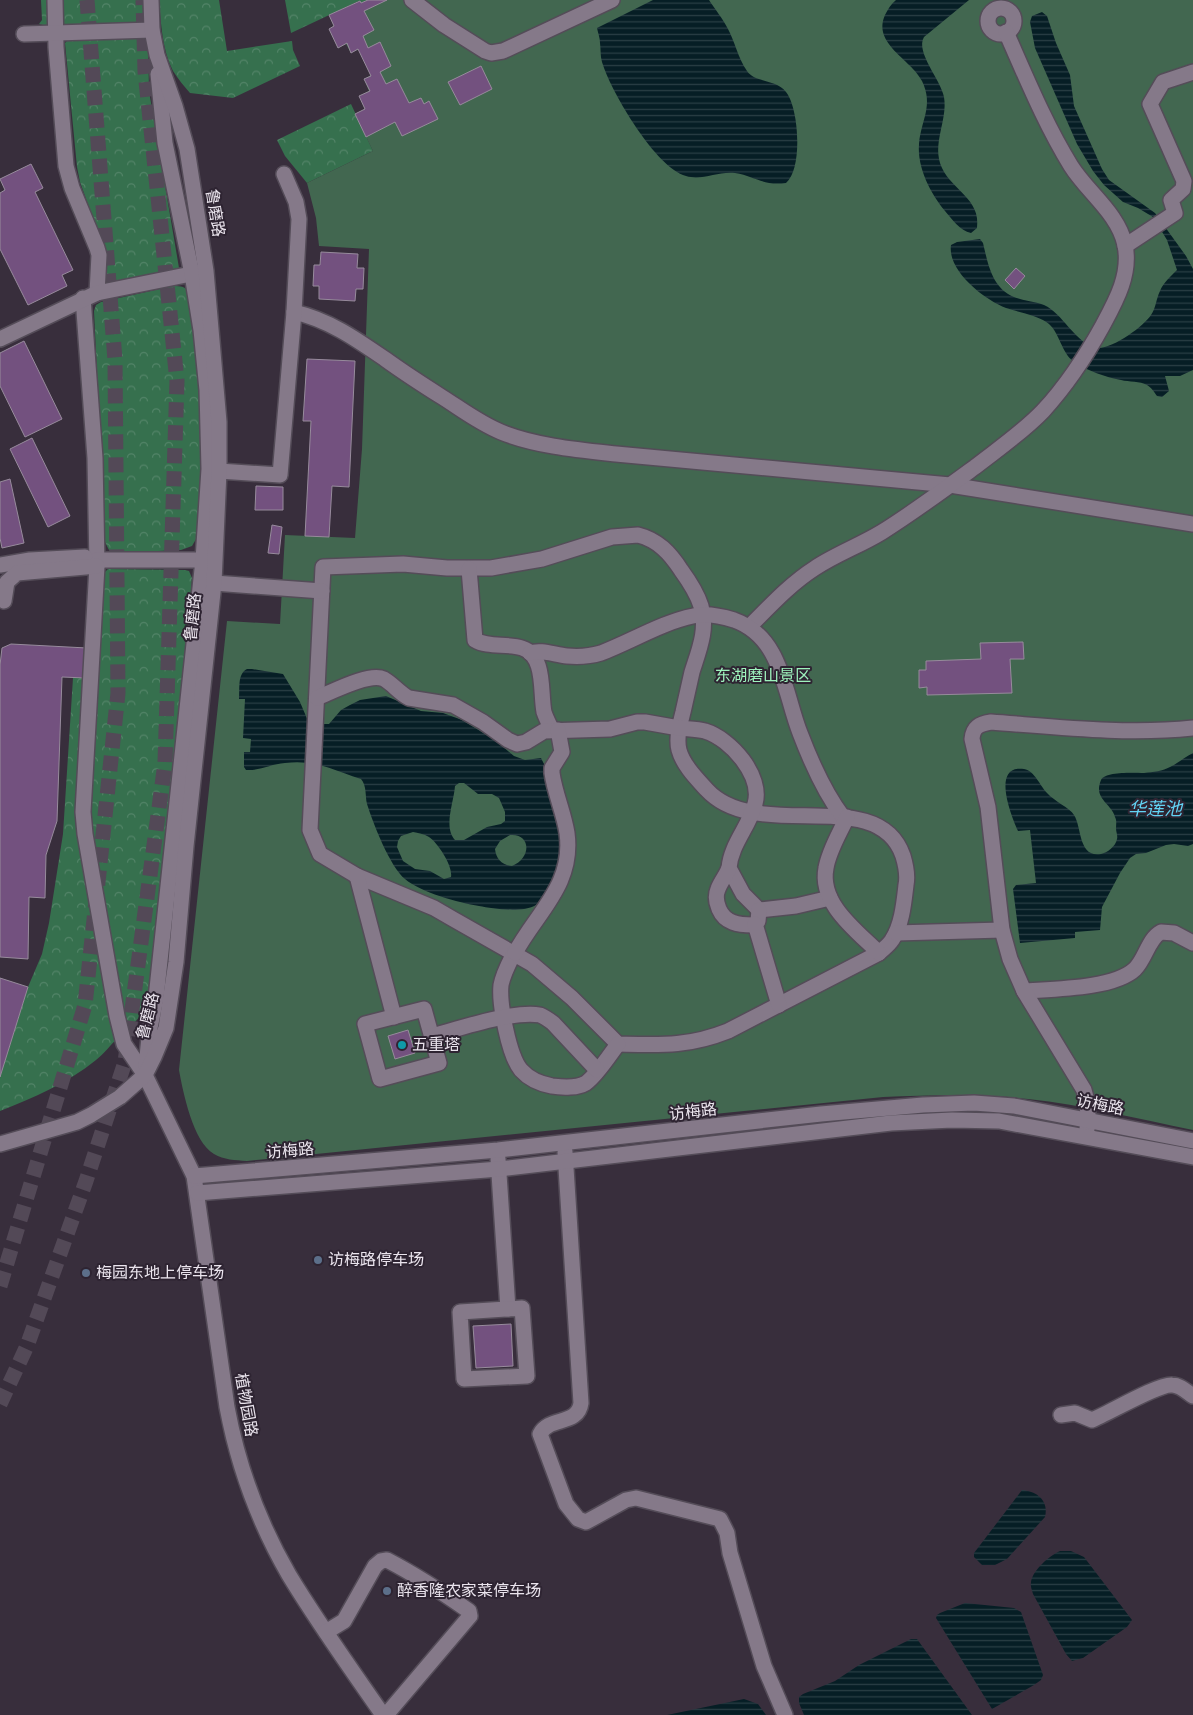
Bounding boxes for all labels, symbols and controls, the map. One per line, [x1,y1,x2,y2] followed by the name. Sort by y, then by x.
[200,188,230,238] street label: 鲁磨路
[180,592,206,642] street label: 鲁磨路
[715,665,811,687] park label: 东湖磨山景区
[1128,797,1184,821] water label: 华莲池
[132,990,164,1042] street label: 鲁磨路
[412,1034,460,1056] place label: 五重塔
[396,1039,408,1051] marker: 五重塔
[1074,1090,1126,1120] street label: 访梅路
[668,1098,718,1126] street label: 访梅路
[265,1138,315,1164] street label: 访梅路
[328,1249,424,1271] place label: 访梅路停车场
[312,1254,324,1266] marker: 访梅路停车场
[96,1262,224,1284] place label: 梅园东地上停车场
[80,1267,92,1279] marker: 梅园东地上停车场
[230,1372,262,1438] street label: 植物园路
[397,1580,541,1602] place label: 醉香隆农家菜停车场
[381,1585,393,1597] marker: 醉香隆农家菜停车场

